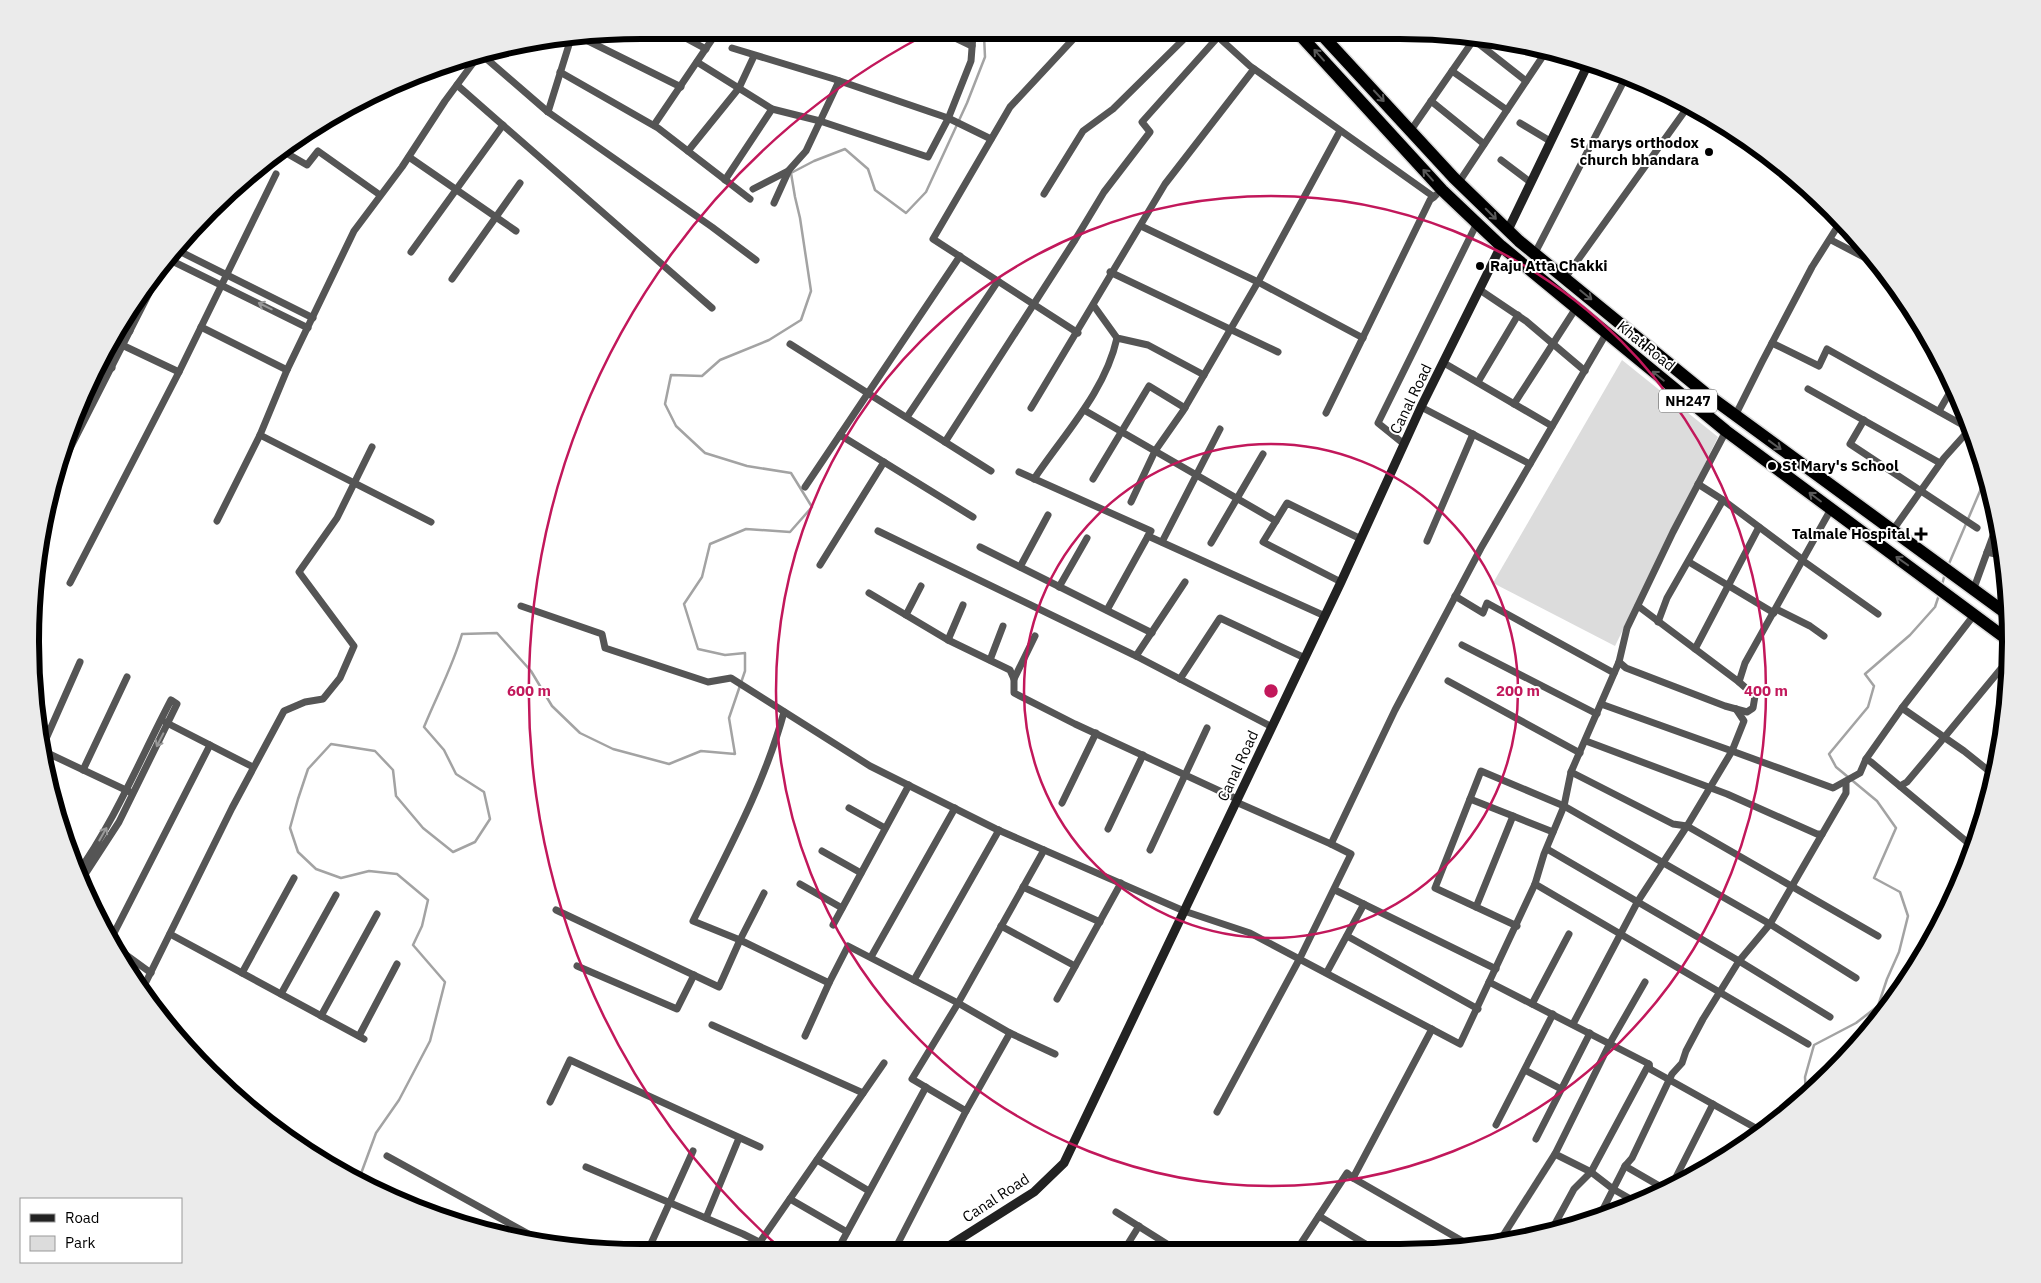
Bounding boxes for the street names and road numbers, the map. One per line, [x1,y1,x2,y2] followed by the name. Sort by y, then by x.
[1613,316,1679,375] street label: Khat Road
[1385,360,1436,437] street label: Canal Road
[1659,390,1717,412] road number: NH247
[1213,727,1262,804] street label: Canal Road
[959,1169,1033,1226] street label: Canal Road

